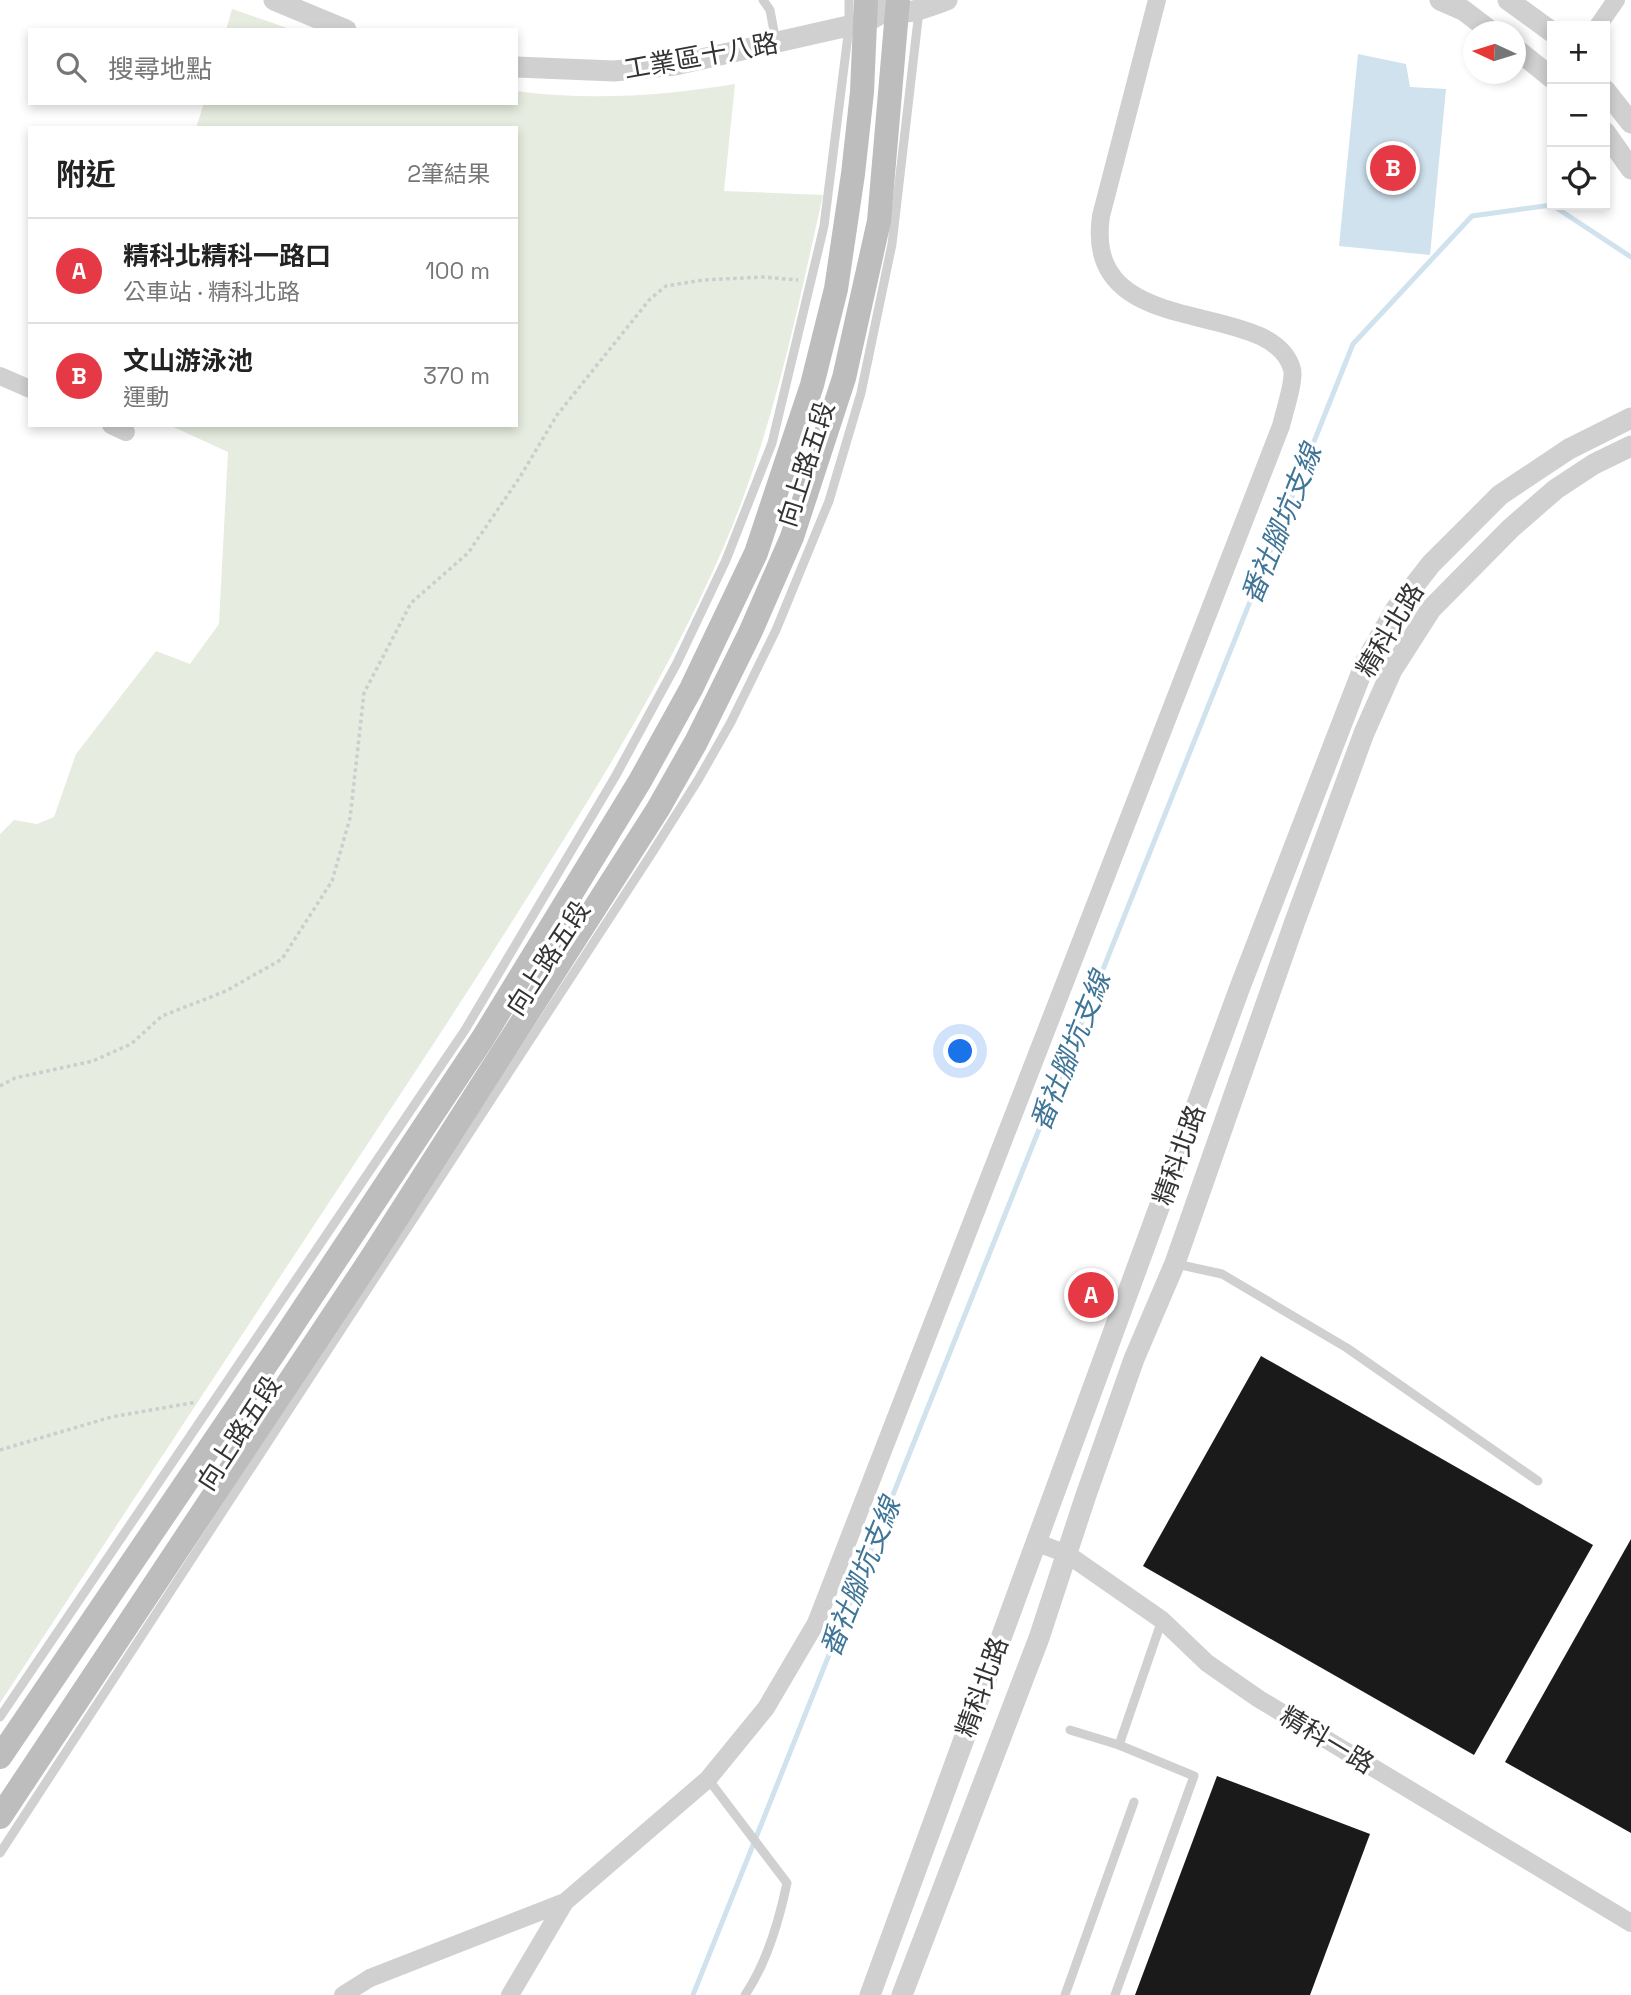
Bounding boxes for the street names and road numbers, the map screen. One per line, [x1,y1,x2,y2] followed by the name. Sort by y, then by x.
[621,26,781,86] street label: 工業區十八路
[770,397,842,531] street label: 向上路五段
[1349,577,1431,683] street label: 精科北路
[498,894,598,1022] street label: 向上路五段
[1145,1100,1213,1210] street label: 精科北路
[189,1369,289,1497] street label: 向上路五段
[948,1632,1016,1742] street label: 精科北路
[1274,1699,1380,1781] street label: 精科一路

